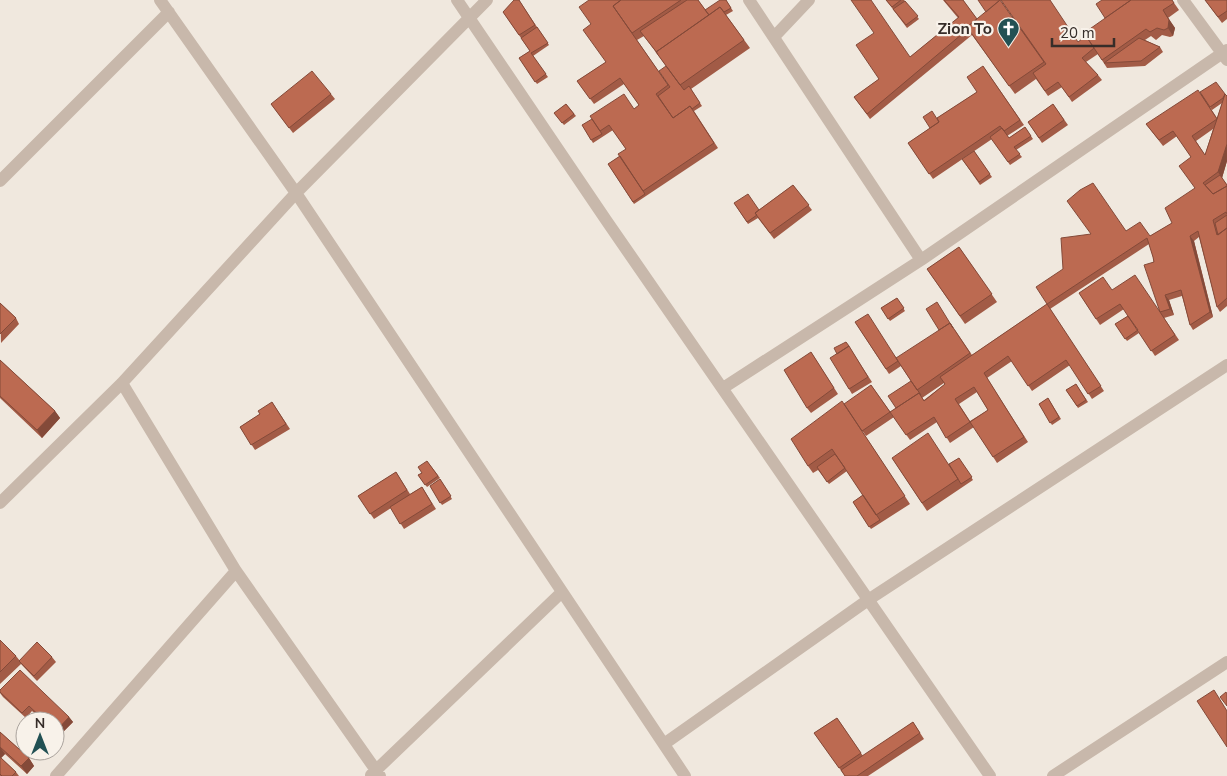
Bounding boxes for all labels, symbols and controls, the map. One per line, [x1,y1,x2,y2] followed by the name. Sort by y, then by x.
[1052,15,1114,47] scale bar
[996,17,1020,48] church icon: Zion To
[937,18,992,40] place label: Zion To
[1060,23,1095,43] text: 20 m
[15,711,65,761] north arrow
[35,714,45,733] text: N

